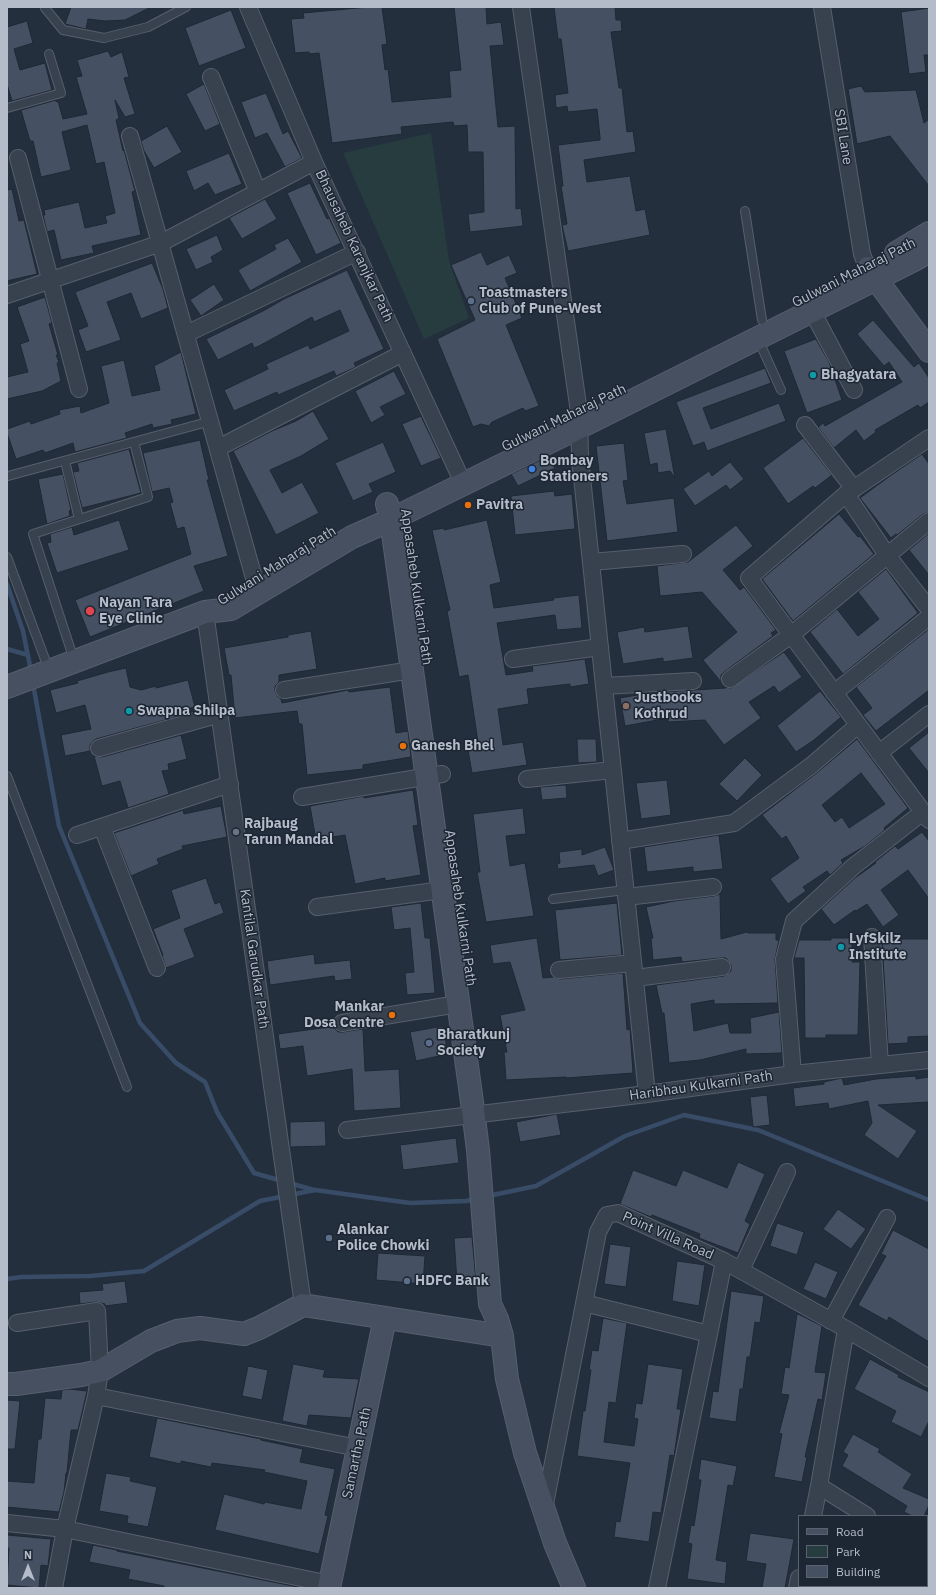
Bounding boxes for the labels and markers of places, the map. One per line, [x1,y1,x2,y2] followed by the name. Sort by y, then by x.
[479,285,602,318] place label: Toastmasters Club of Pune-West
[466,296,476,306] marker: Toastmasters Club of Pune-West
[821,367,896,383] place label: Bhagyatara
[808,370,818,380] marker: Bhagyatara
[540,453,608,486] place label: Bombay Stationers
[527,464,537,474] marker: Bombay Stationers
[476,497,523,513] place label: Pavitra
[463,500,473,510] marker: Pavitra
[99,595,172,628] place label: Nayan Tara Eye Clinic
[84,605,96,617] marker: Nayan Tara Eye Clinic
[634,690,702,722] place label: Justbooks Kothrud
[621,701,631,711] marker: Justbooks Kothrud
[137,703,235,719] place label: Swapna Shilpa
[124,706,134,716] marker: Swapna Shilpa
[411,738,494,754] place label: Ganesh Bhel
[398,741,408,751] marker: Ganesh Bhel
[244,816,333,848] place label: Rajbaug Tarun Mandal
[231,827,241,837] marker: Rajbaug Tarun Mandal
[849,931,907,964] place label: LyfSkilz Institute
[836,942,846,952] marker: LyfSkilz Institute
[304,999,384,1032] place label: Mankar Dosa Centre
[387,1010,397,1020] marker: Mankar Dosa Centre
[437,1027,510,1060] place label: Bharatkunj Society
[424,1038,434,1048] marker: Bharatkunj Society
[337,1222,429,1254] place label: Alankar Police Chowki
[324,1233,334,1243] marker: Alankar Police Chowki
[415,1273,489,1289] place label: HDFC Bank
[402,1276,412,1286] marker: HDFC Bank

